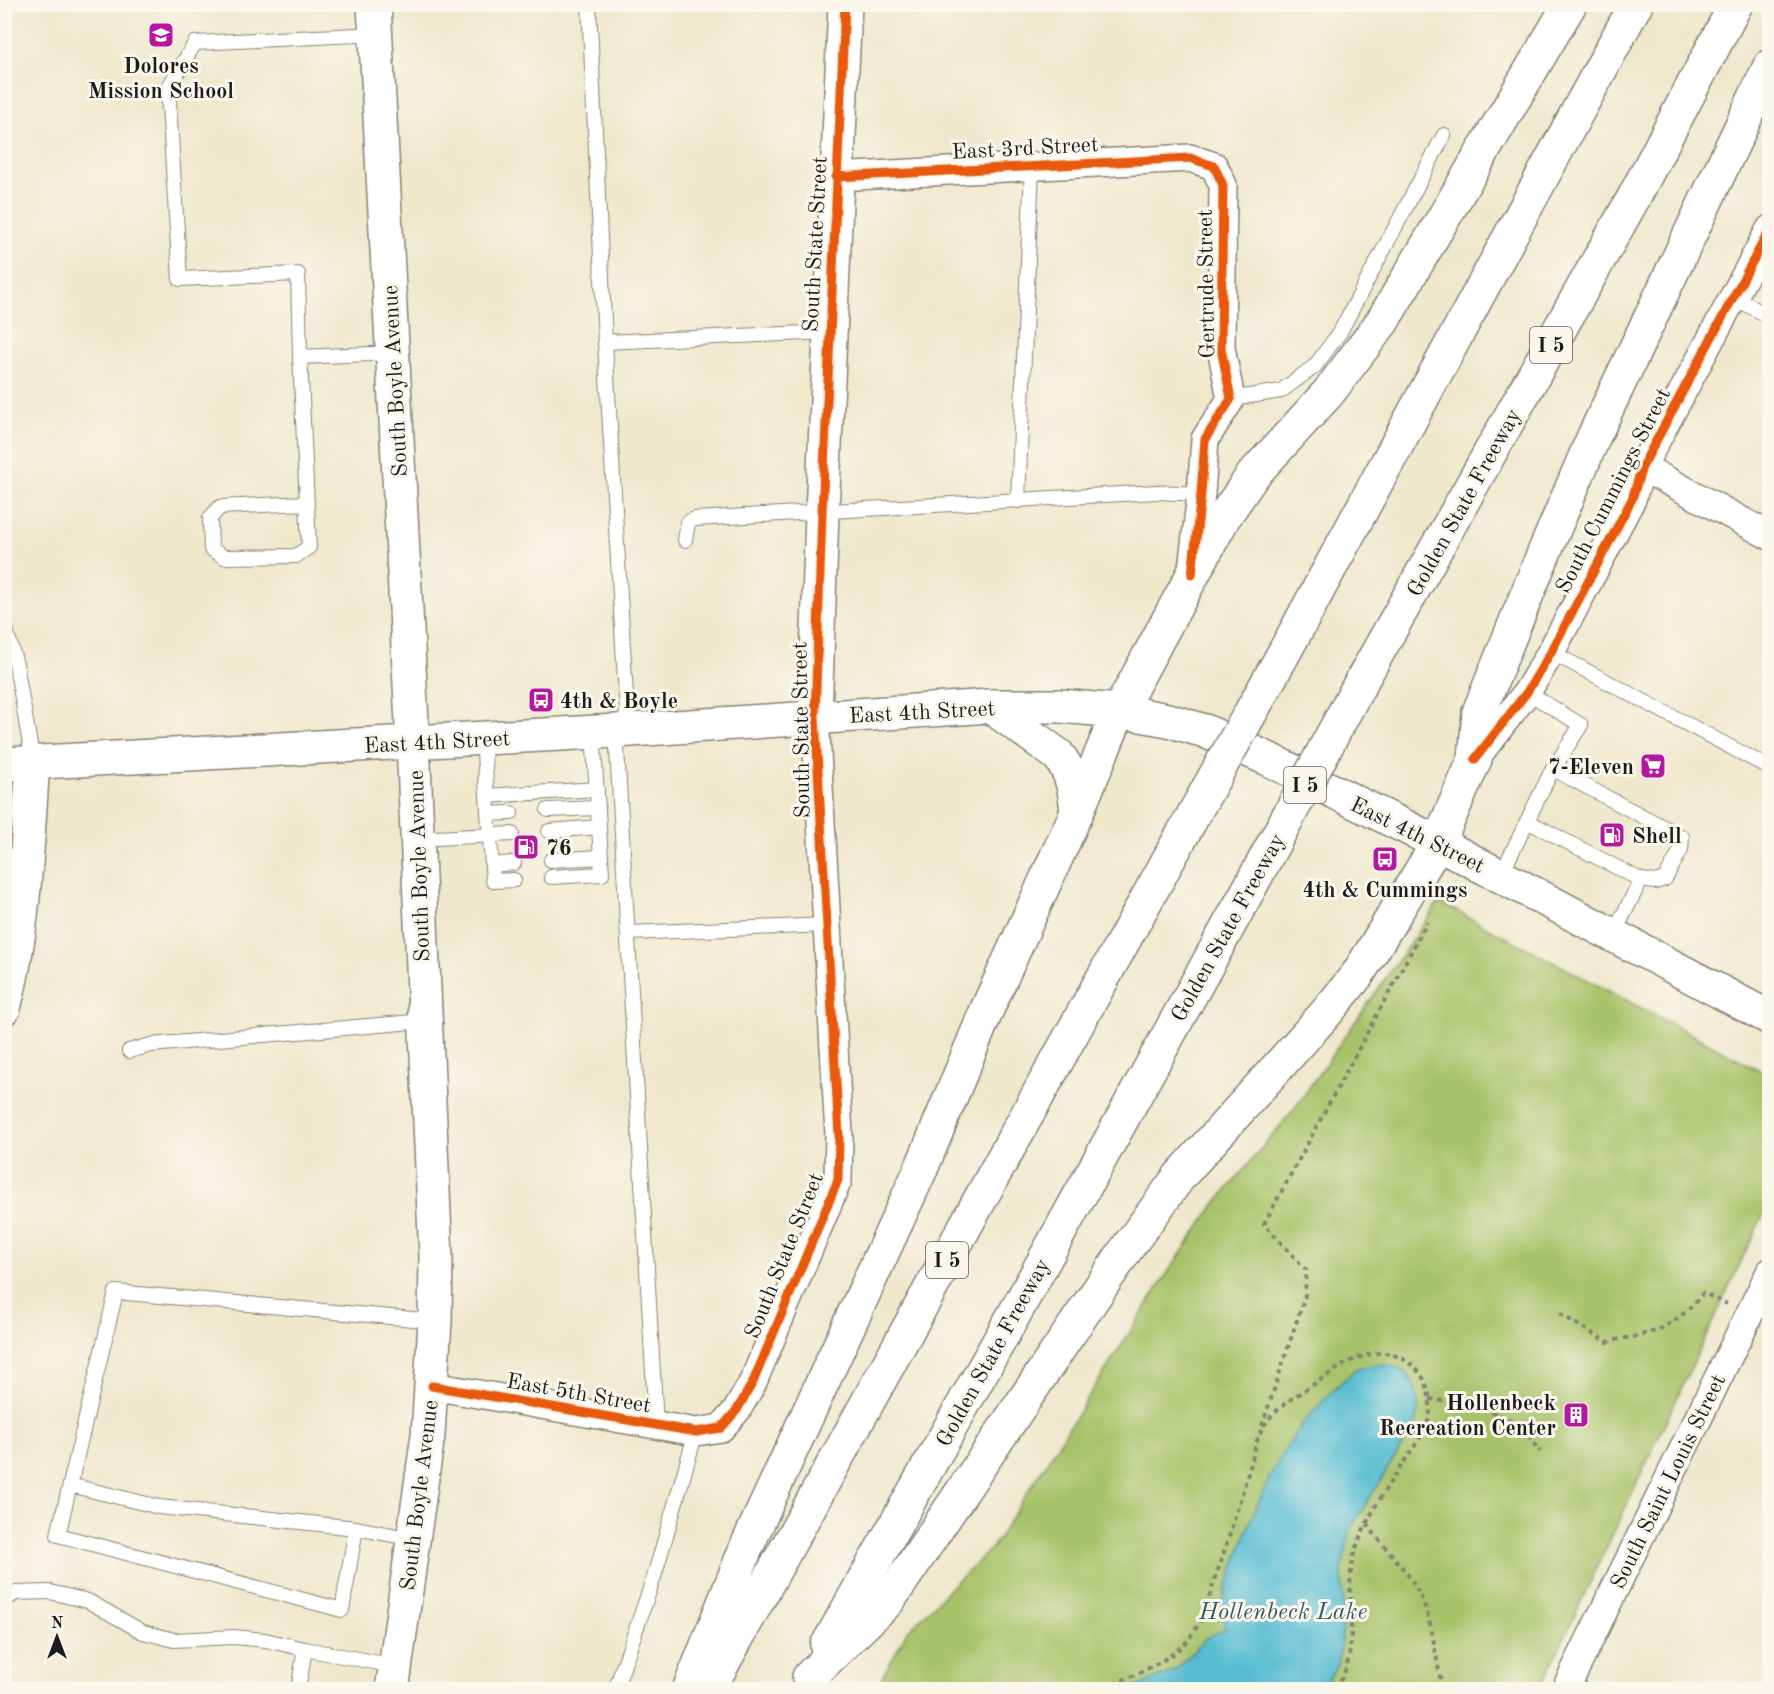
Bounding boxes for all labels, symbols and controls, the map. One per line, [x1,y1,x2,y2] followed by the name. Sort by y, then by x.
[146,20,176,50] school or university icon: Dolores Mission School
[88,56,234,103] place label: Dolores Mission School
[951,134,1099,164] street label: East 3rd Street
[800,155,832,333] street label: South State Street
[1195,209,1219,359] street label: Gertrude Street
[380,284,412,477] street label: South Boyle Avenue
[1530,327,1572,363] road number: I 5
[1552,385,1675,597] street label: South Cummings Street
[1404,405,1526,601] street label: Golden State Freeway
[789,641,815,818] street label: South State Street
[526,685,556,715] bus stop icon: 4th & Boyle
[560,691,678,713] place label: 4th & Boyle
[848,698,996,728] street label: East 4th Street
[363,728,511,758] street label: East 4th Street
[1638,751,1668,781] supermarket icon: 7-Eleven
[1548,757,1634,779] place label: 7-Eleven
[1284,767,1326,803] road number: I 5
[406,770,434,962] street label: South Boyle Avenue
[1347,794,1488,878] street label: East 4th Street
[1597,820,1627,850] fuel station icon: Shell
[1632,826,1682,848] place label: Shell
[1168,830,1290,1026] street label: Golden State Freeway
[511,832,541,862] fuel station icon: 76
[546,838,572,860] place label: 76
[1370,844,1400,874] bus stop icon: 4th & Cummings
[1303,880,1467,902] place label: 4th & Cummings
[742,1170,828,1342] street label: South State Street
[926,1242,968,1278] road number: I 5
[933,1255,1055,1451] street label: Golden State Freeway
[505,1370,653,1418] street label: East 5th Street
[1607,1371,1730,1593] street label: South Saint Louis Street
[1379,1393,1556,1440] place label: Hollenbeck Recreation Center
[397,1399,443,1592] street label: South Boyle Avenue
[1561,1400,1591,1430] building icon: Hollenbeck Recreation Center
[1198,1601,1367,1625] water label: Hollenbeck Lake
[27,1607,87,1667] north arrow
[51,1616,64,1632] text: N

